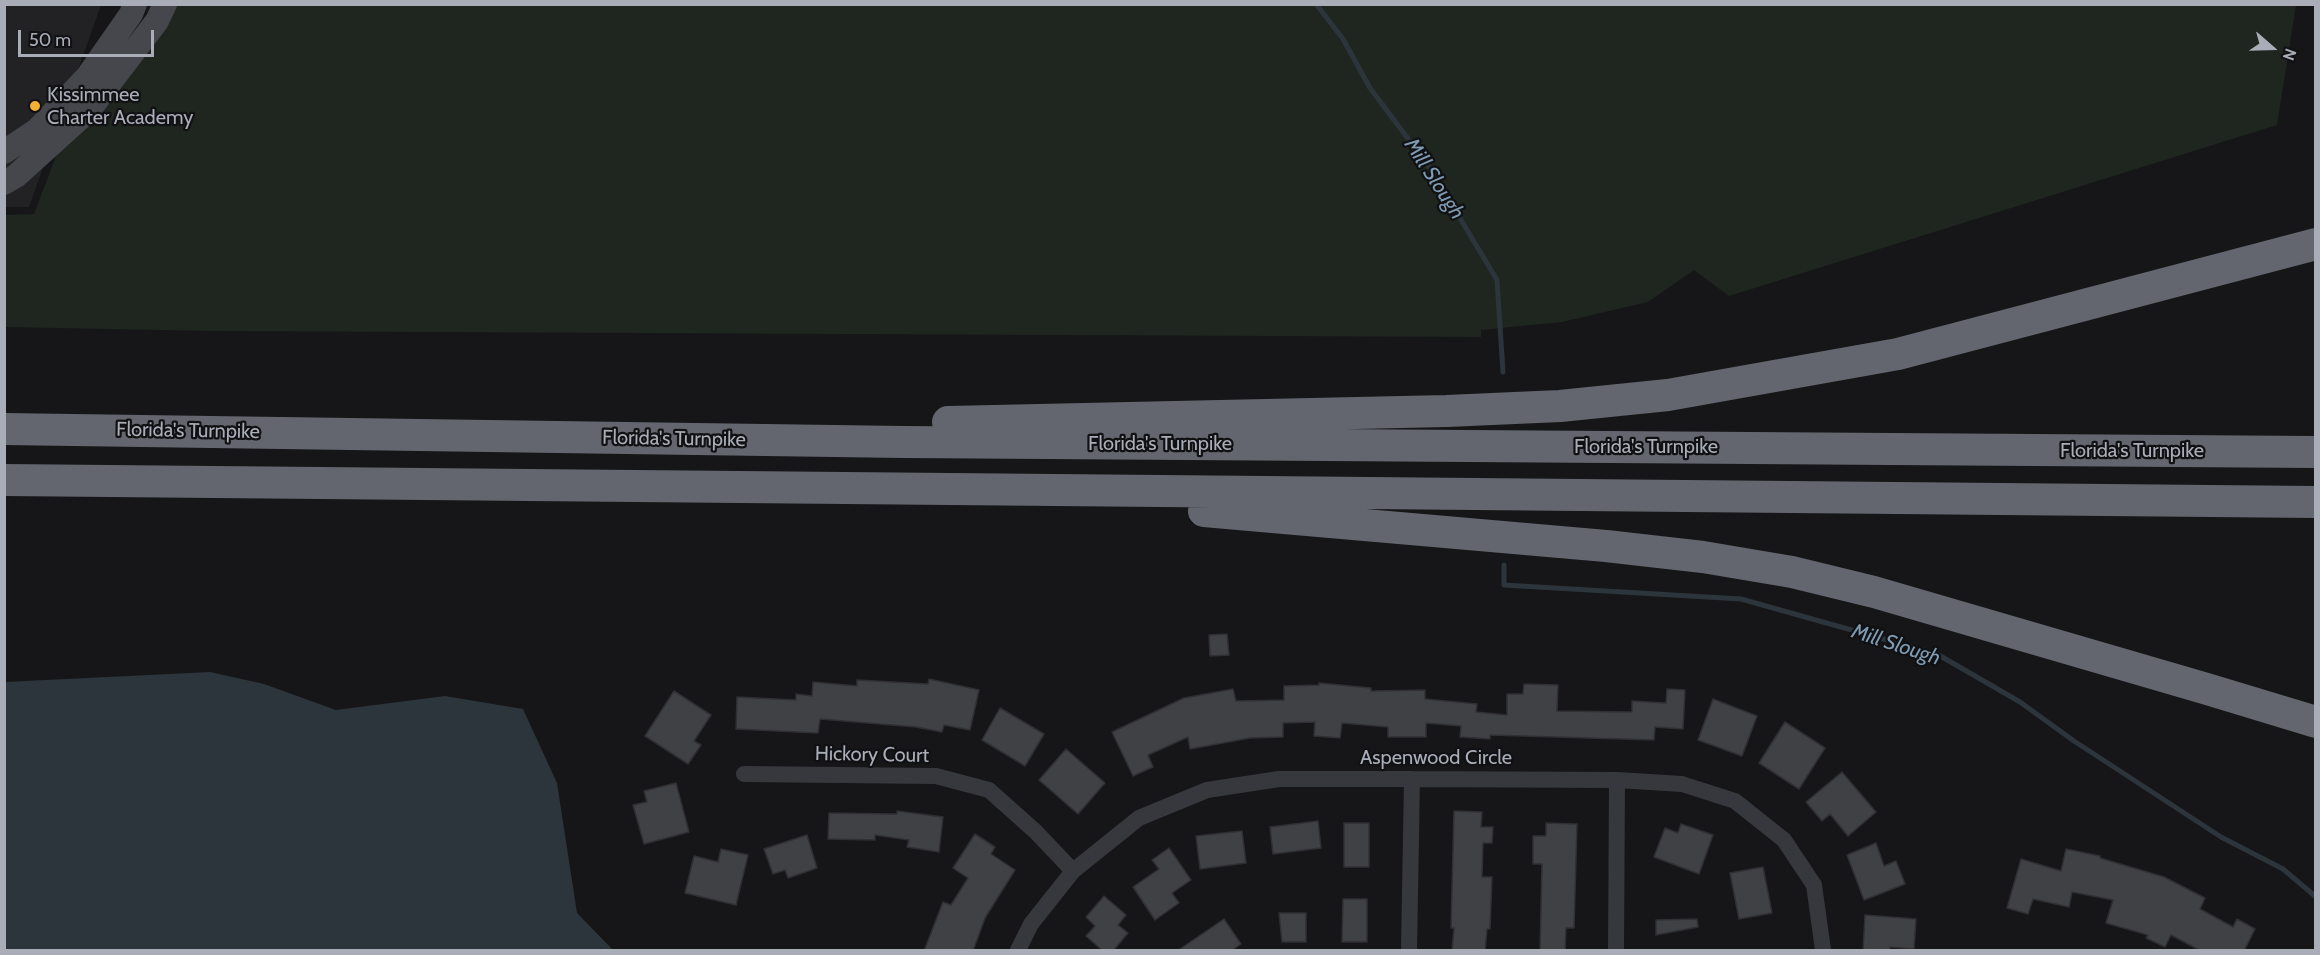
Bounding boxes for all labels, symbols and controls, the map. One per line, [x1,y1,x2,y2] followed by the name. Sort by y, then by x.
[21,18,158,56] scale bar
[2242,18,2302,78] north arrow
[29,29,71,51] text: 50 m
[2279,46,2300,63] text: N
[47,83,193,130] place label: Kissimmee Charter Academy
[28,99,42,113] marker: Kissimmee Charter Academy
[1398,134,1470,224] water label: Mill Slough
[116,418,260,444] street label: Florida's Turnpike
[602,426,746,452] street label: Florida's Turnpike
[1088,432,1232,456] street label: Florida's Turnpike
[1574,435,1718,459] street label: Florida's Turnpike
[2060,439,2204,463] street label: Florida's Turnpike
[1849,619,1943,671] water label: Mill Slough
[815,742,929,768] street label: Hickory Court
[1360,746,1512,770] street label: Aspenwood Circle

